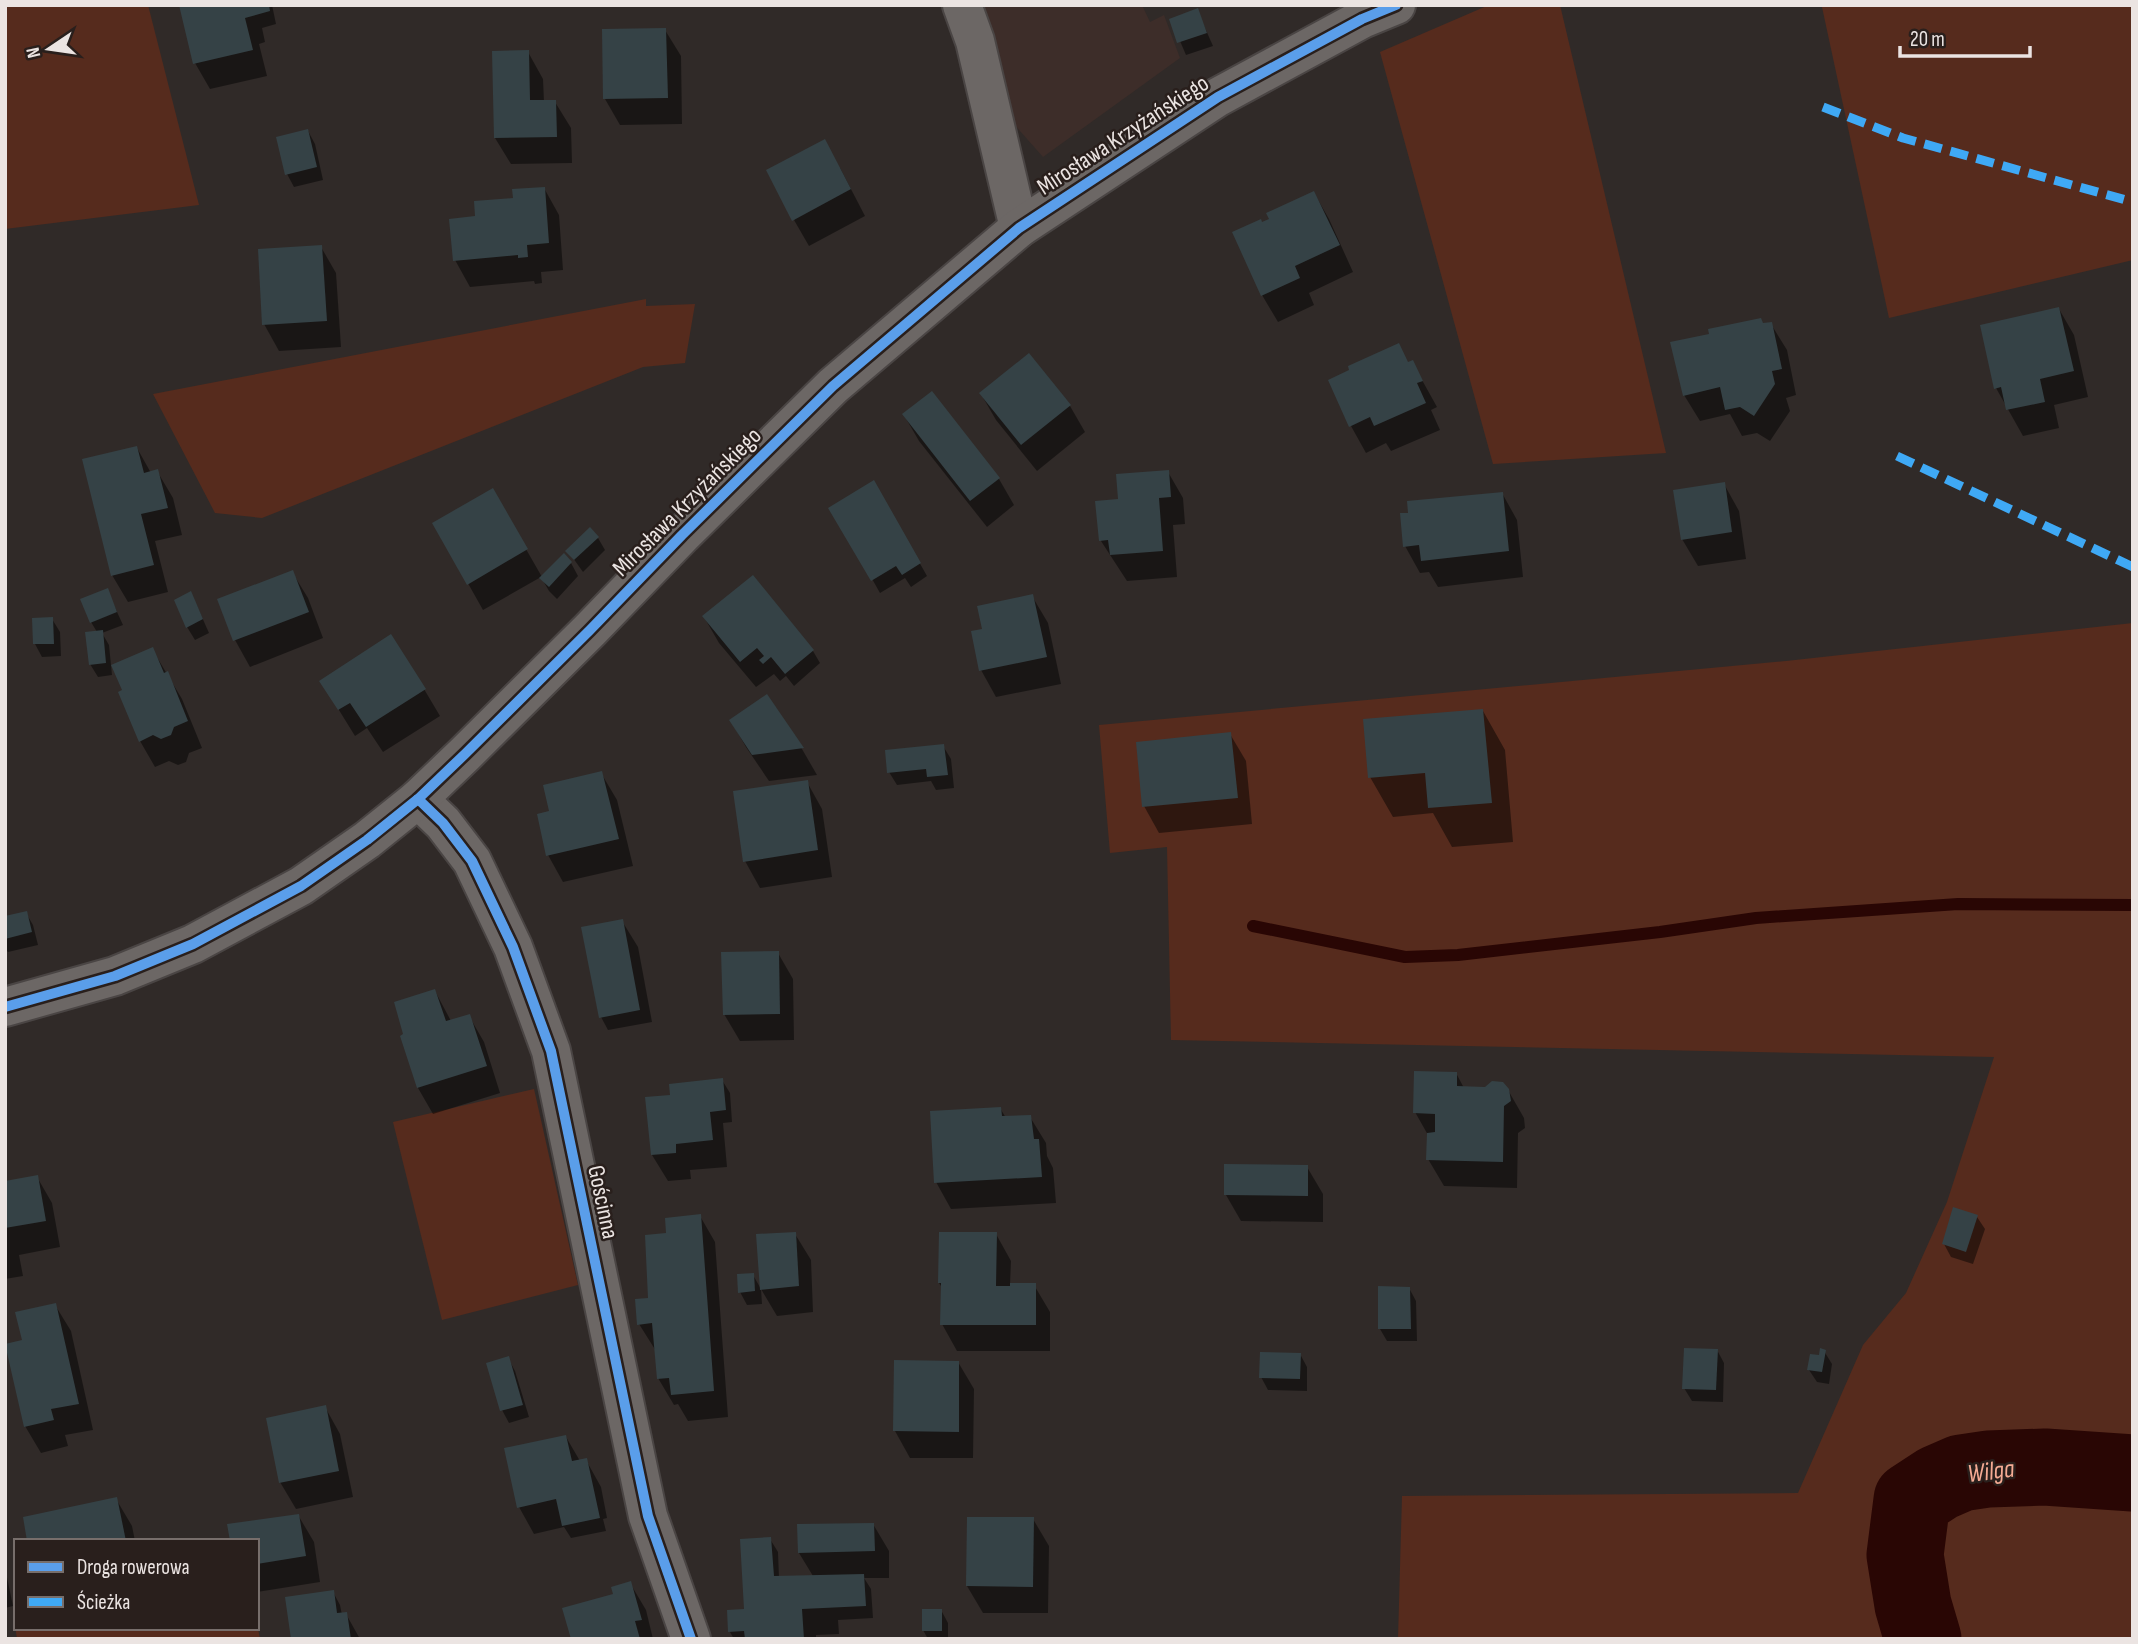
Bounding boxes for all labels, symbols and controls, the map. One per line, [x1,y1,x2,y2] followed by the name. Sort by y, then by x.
[14,14,84,84] north arrow
[1900,14,2030,58] scale bar
[1910,27,1945,52] text: 20 m
[22,45,46,60] text: N
[1032,69,1214,201] street label: Mirosława Krzyżańskiego
[606,421,768,583] street label: Mirosława Krzyżańskiego
[581,1163,625,1241] street label: Gościnna
[1966,1454,2017,1490] water label: Wilga
[14,1539,259,1630] legend
[77,1555,190,1580] text: Droga rowerowa
[77,1590,130,1615] text: Ścieżka

